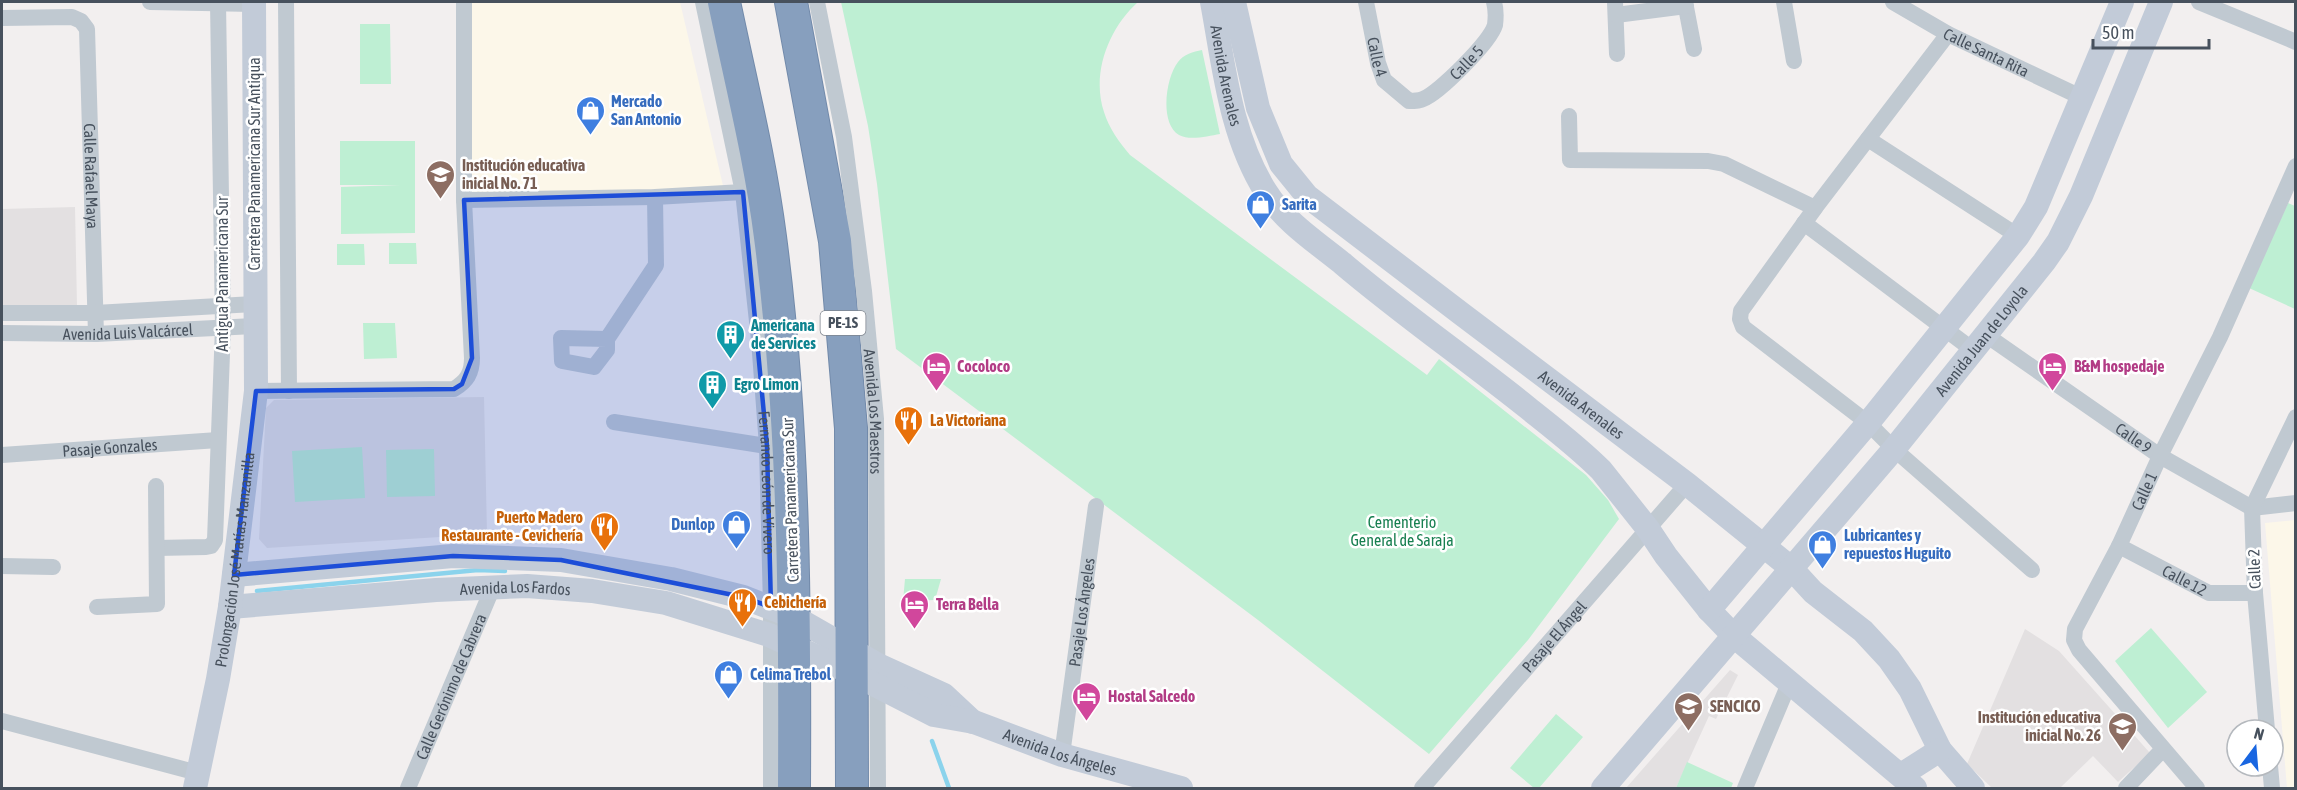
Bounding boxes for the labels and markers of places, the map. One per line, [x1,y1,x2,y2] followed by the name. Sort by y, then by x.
[611,92,682,128] place label: Mercado San Antonio
[574,94,606,136] shop icon: Mercado San Antonio
[462,156,585,192] place label: Institución educativa inicial No. 71
[425,158,457,200] school or university icon: Institución educativa inicial No. 71
[1245,188,1277,230] shop icon: Sarita
[1282,195,1317,213] place label: Sarita
[750,316,816,352] place label: Americana de Services
[714,318,746,360] building icon: Americana de Services
[920,350,952,392] hotel icon: Cocoloco
[2037,350,2069,392] hotel icon: B&M hospedaje
[957,357,1011,375] place label: Cocoloco
[2074,357,2164,375] place label: B&M hospedaje
[697,368,729,410] building icon: Egro Limon
[734,375,799,393] place label: Egro Limon
[893,404,925,446] restaurant icon: La Victoriana
[930,411,1006,429] place label: La Victoriana
[441,508,583,544] place label: Puerto Madero Restaurante - Cevichería
[720,508,752,550] shop icon: Dunlop
[588,510,620,552] restaurant icon: Puerto Madero Restaurante - Cevichería
[671,515,715,533] place label: Dunlop
[1844,526,1952,562] place label: Lubricantes y repuestos Huguito
[1807,528,1839,570] shop icon: Lubricantes y repuestos Huguito
[727,586,759,628] restaurant icon: Cebichería
[899,588,931,630] hotel icon: Terra Bella
[764,593,827,611] place label: Cebichería
[936,595,999,613] place label: Terra Bella
[713,658,745,700] shop icon: Celima Trebol
[750,665,832,683] place label: Celima Trebol
[1071,680,1103,722] hotel icon: Hostal Salcedo
[1108,687,1196,705] place label: Hostal Salcedo
[1673,690,1705,732] school or university icon: SENCICO
[1710,697,1760,715] place label: SENCICO
[1978,708,2101,744] place label: Institución educativa inicial No. 26
[2106,710,2138,752] school or university icon: Institución educativa inicial No. 26

